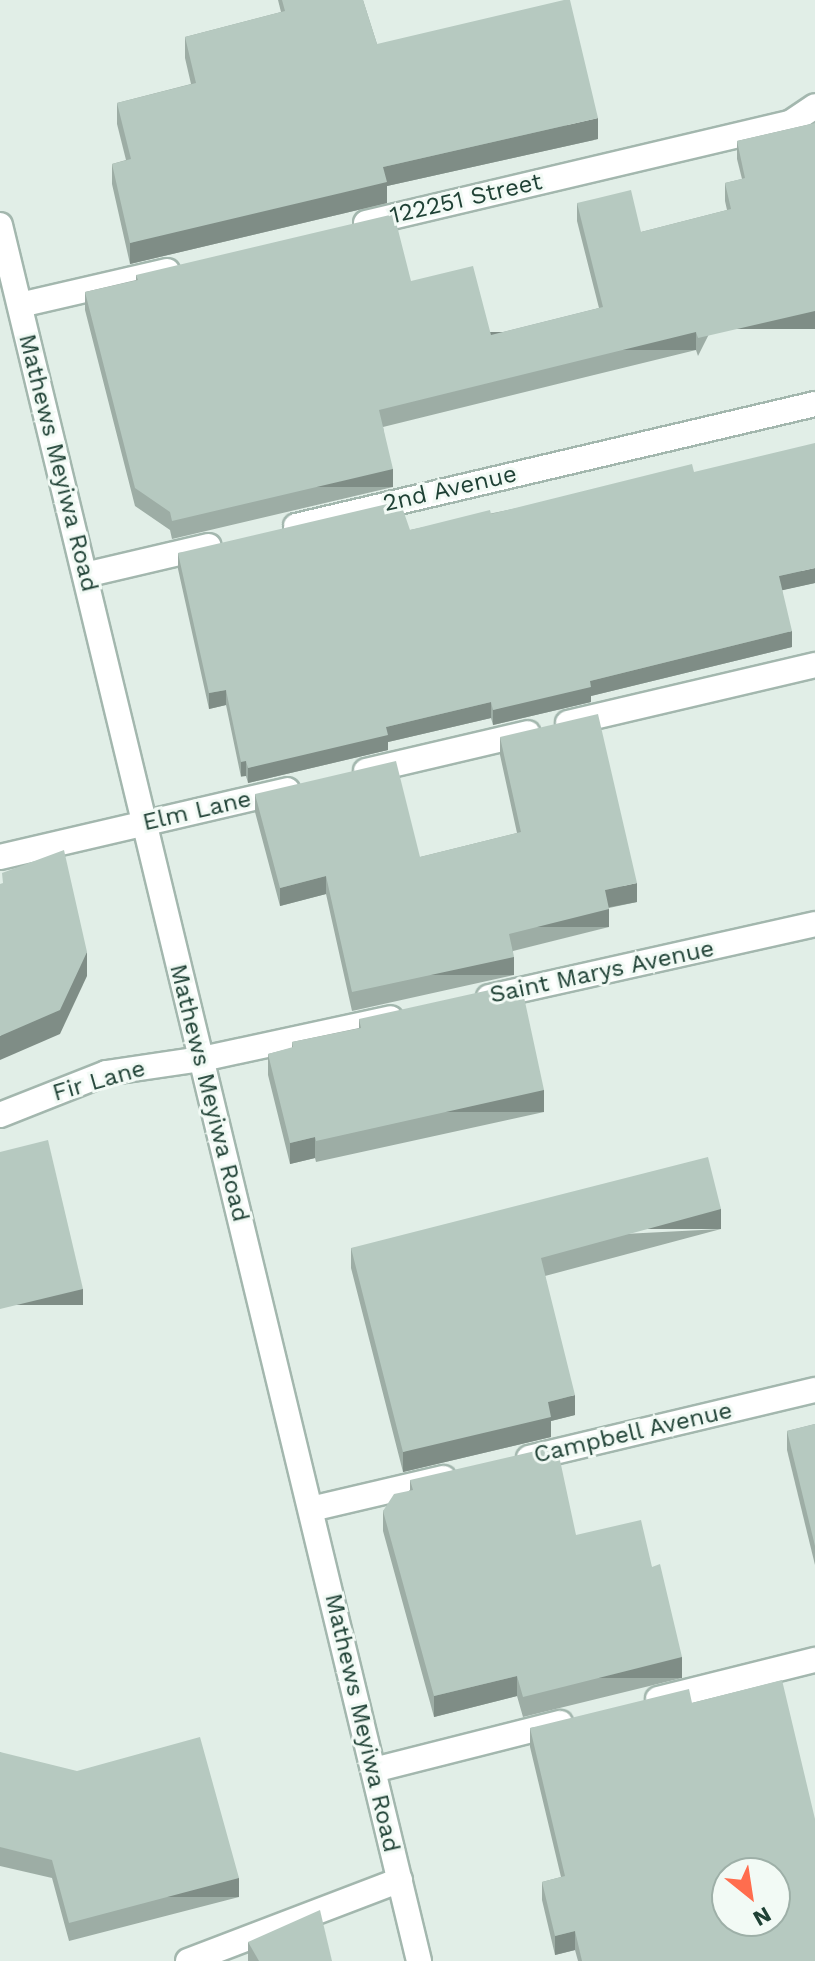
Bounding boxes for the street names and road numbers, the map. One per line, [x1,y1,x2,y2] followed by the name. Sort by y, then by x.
[387,168,545,230] street label: 122251 Street
[12,331,104,595] street label: Mathews Meyiwa Road
[380,460,520,518] street label: 2nd Avenue
[140,785,254,837] street label: Elm Lane
[487,934,717,1010] street label: Saint Marys Avenue
[163,961,255,1225] street label: Mathews Meyiwa Road
[49,1054,149,1108] street label: Fir Lane
[530,1396,736,1470] street label: Campbell Avenue
[318,1591,406,1855] street label: Mathews Meyiwa Road

